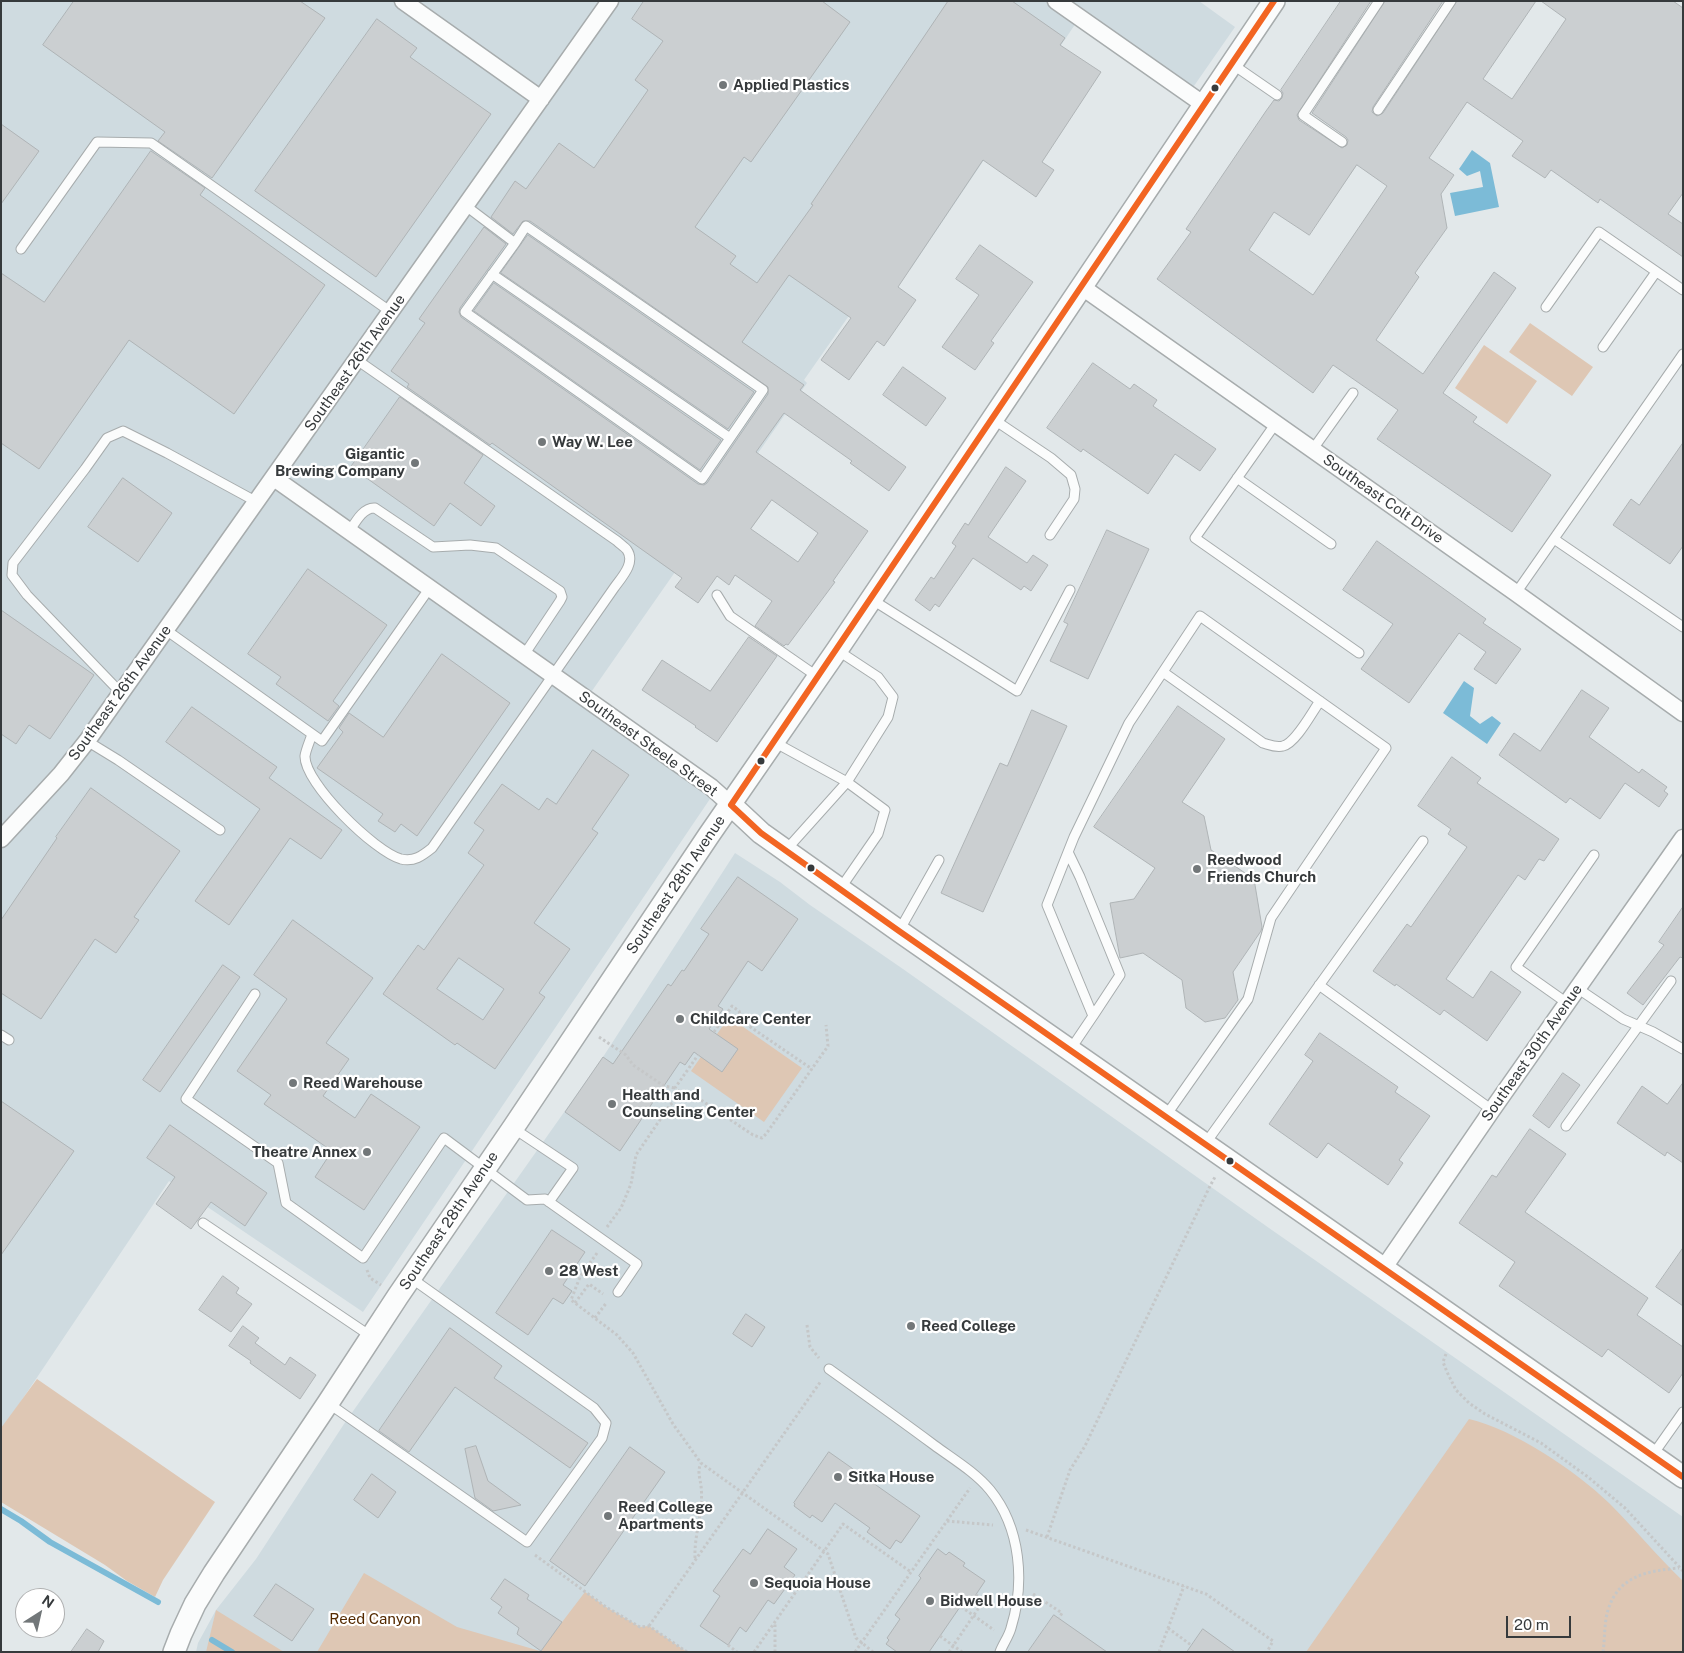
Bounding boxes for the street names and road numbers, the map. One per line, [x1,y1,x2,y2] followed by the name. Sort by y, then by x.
[301,291,409,435] street label: Southeast 26th Avenue
[1319,451,1447,547] street label: Southeast Colt Drive
[65,622,175,764] street label: Southeast 26th Avenue
[575,687,721,801] street label: Southeast Steele Street
[623,812,729,958] street label: Southeast 28th Avenue
[1478,981,1586,1125] street label: Southeast 30th Avenue
[396,1148,502,1294] street label: Southeast 28th Avenue

